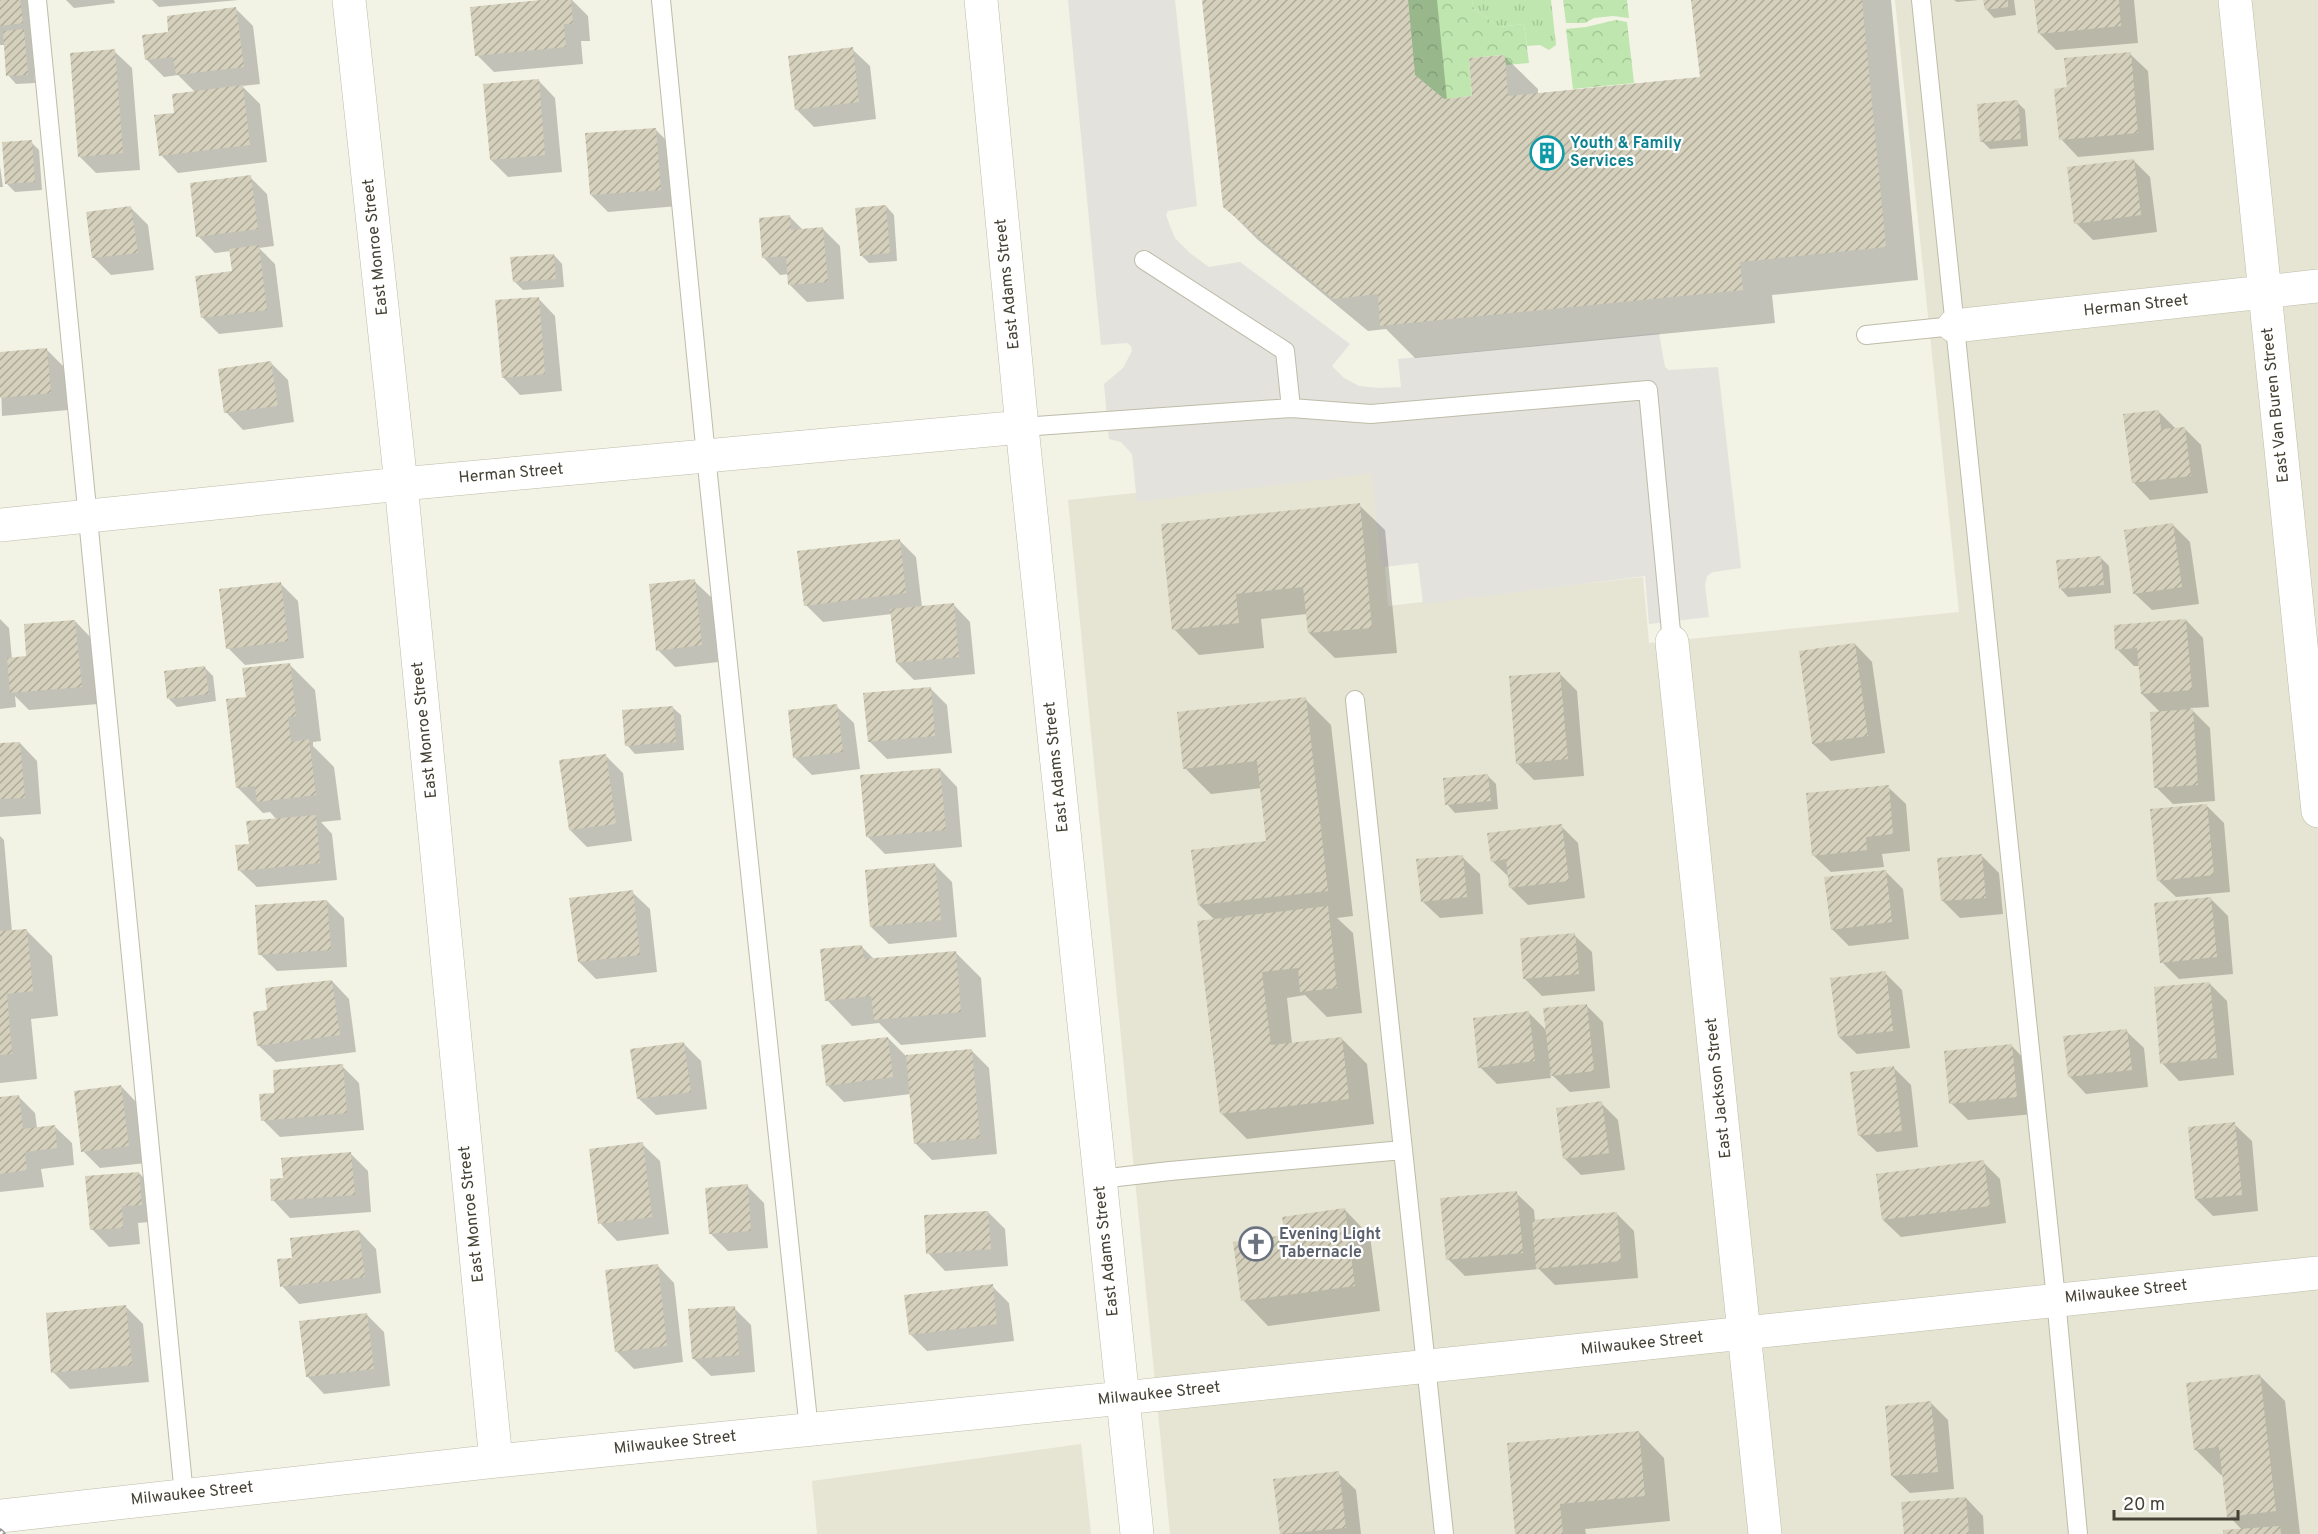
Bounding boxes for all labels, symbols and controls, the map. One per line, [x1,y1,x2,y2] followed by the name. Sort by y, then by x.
[1570,134,1682,172] place label: Youth & Family Services
[1529,135,1565,171] building icon: Youth & Family Services
[359,178,393,316] street label: East Monroe Street
[991,218,1025,350] street label: East Adams Street
[2083,291,2189,321] street label: Herman Street
[2258,326,2294,484] street label: East Van Buren Street
[458,459,564,489] street label: Herman Street
[408,661,442,799] street label: East Monroe Street
[1040,701,1074,833] street label: East Adams Street
[1702,1017,1736,1159] street label: East Jackson Street
[455,1145,489,1283] street label: East Monroe Street
[1090,1185,1124,1317] street label: East Adams Street
[1279,1225,1381,1263] place label: Evening Light Tabernacle
[1238,1226,1274,1262] church icon: Evening Light Tabernacle
[2064,1276,2188,1308] street label: Milwaukee Street
[1580,1328,1704,1360] street label: Milwaukee Street
[1097,1378,1221,1410] street label: Milwaukee Street
[613,1427,737,1459] street label: Milwaukee Street
[130,1478,254,1510] street label: Milwaukee Street
[2114,1483,2238,1521] scale bar
[2123,1494,2165,1517] text: 20 m

